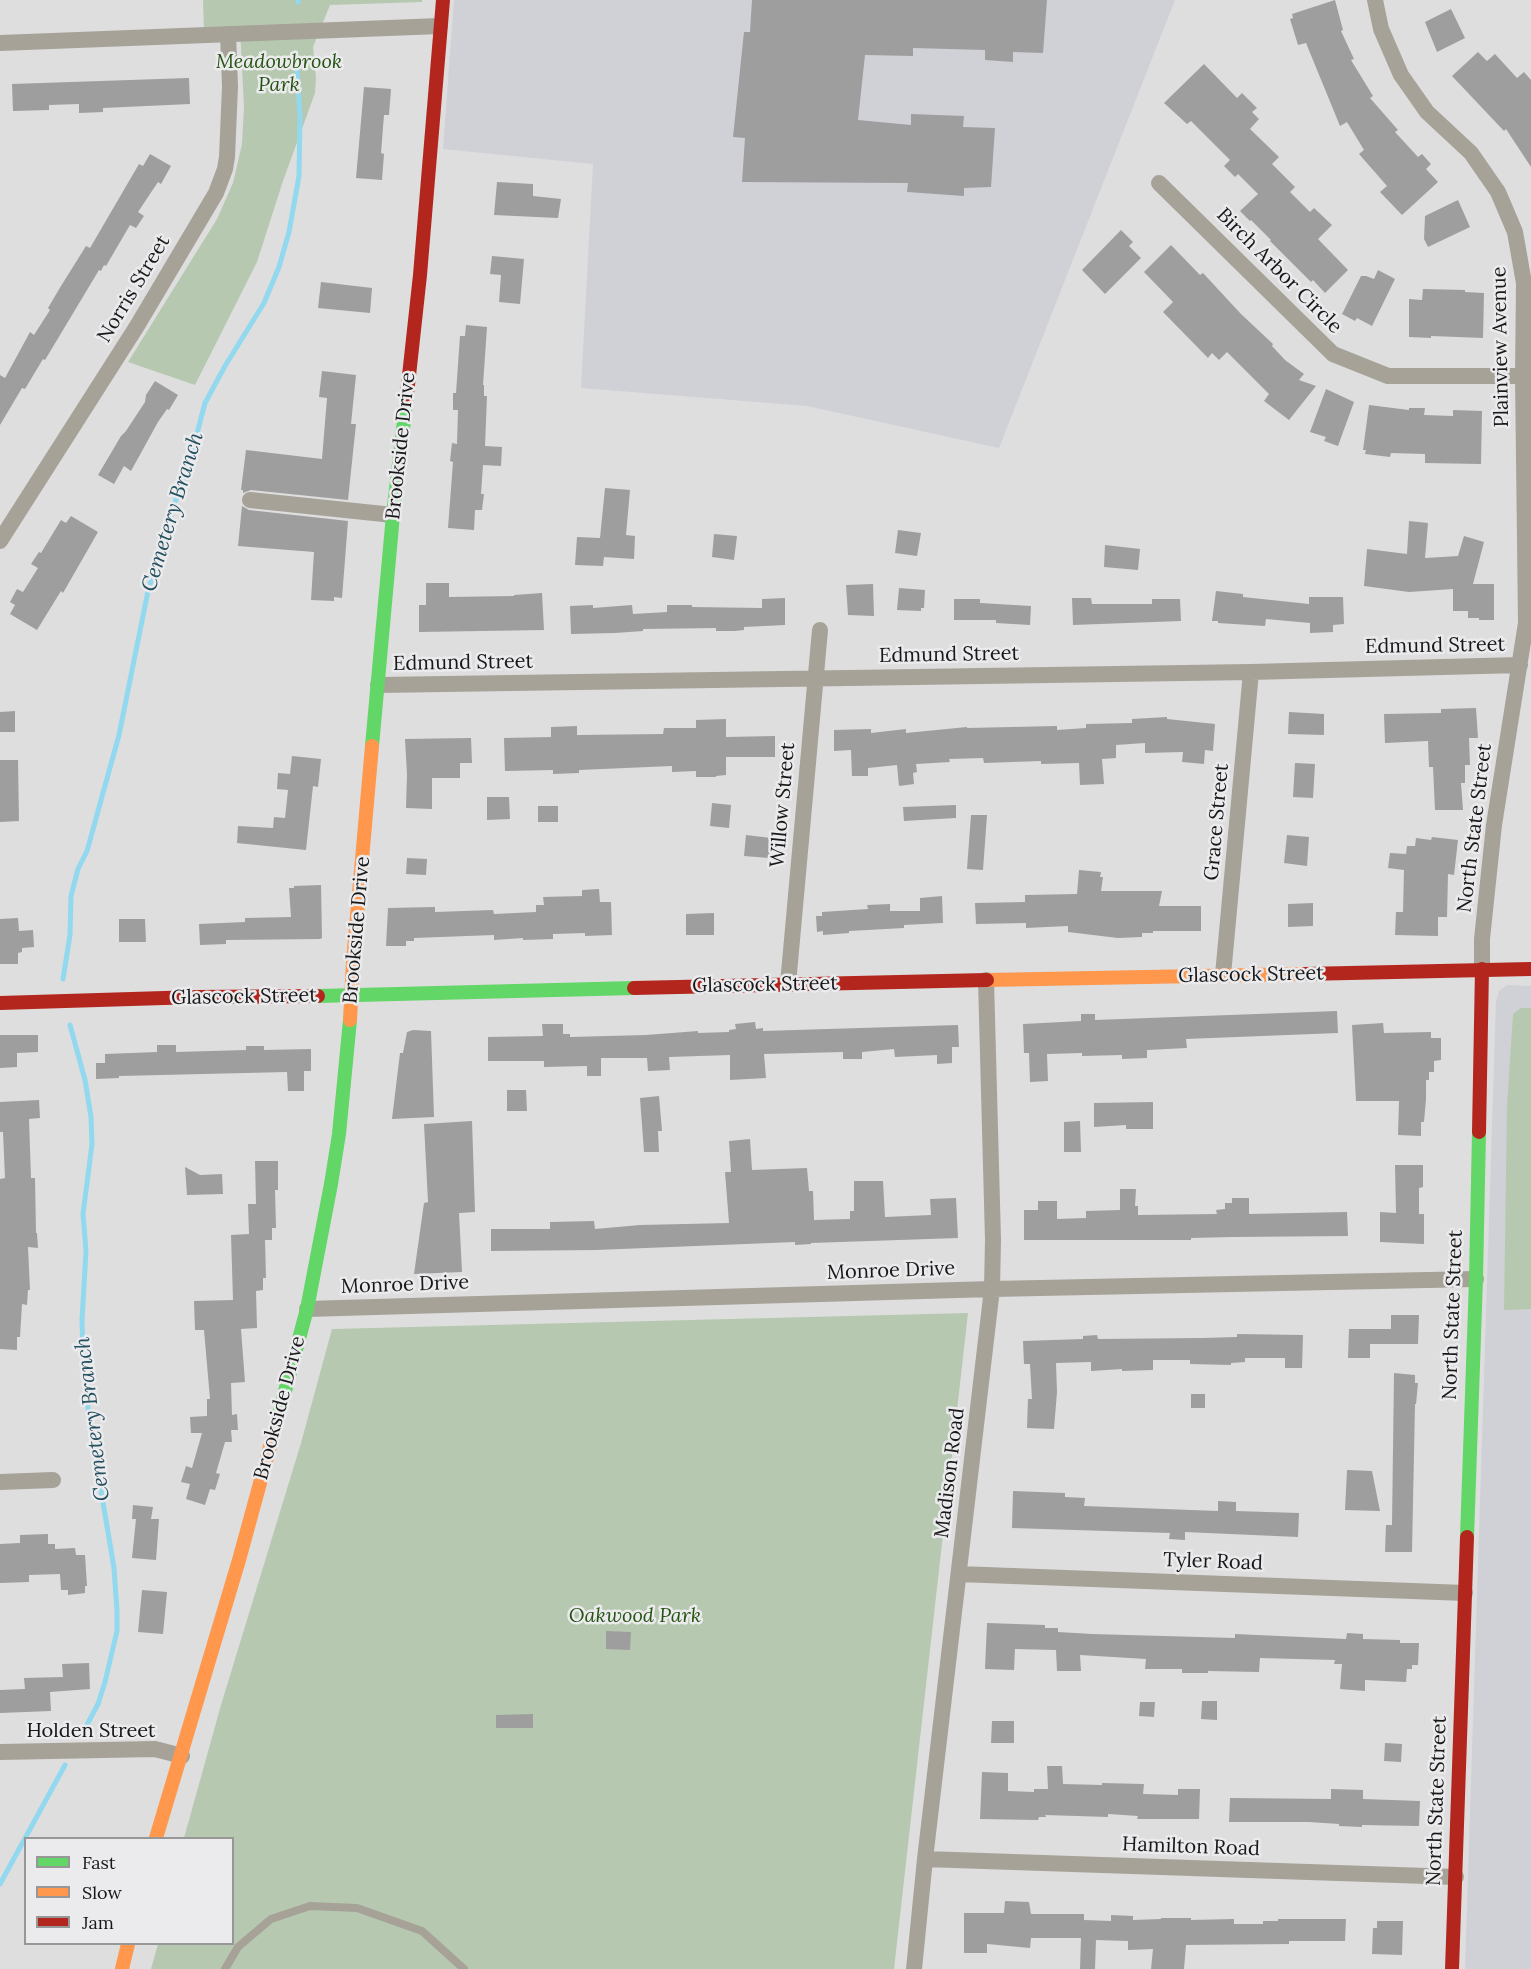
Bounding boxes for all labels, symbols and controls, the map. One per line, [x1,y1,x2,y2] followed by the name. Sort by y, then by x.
[216,50,342,97] park label: Meadowbrook Park
[1211,203,1347,339] street label: Birch Arbor Circle
[93,231,175,347] street label: Norris Street
[1488,266,1514,428] street label: Plainview Avenue
[381,371,421,521] street label: Brookside Drive
[137,429,209,595] water label: Cemetery Branch
[1365,633,1505,659] street label: Edmund Street
[879,642,1019,668] street label: Edmund Street
[393,650,533,676] street label: Edmund Street
[766,741,800,869] street label: Willow Street
[1453,742,1497,914] street label: North State Street
[1200,762,1234,882] street label: Grace Street
[339,855,375,1005] street label: Brookside Drive
[1178,962,1324,988] street label: Glascock Street
[692,972,838,998] street label: Glascock Street
[171,984,317,1010] street label: Glascock Street
[1438,1230,1468,1400] street label: North State Street
[826,1257,956,1285] street label: Monroe Drive
[340,1271,470,1299] street label: Monroe Drive
[249,1333,311,1483] street label: Brookside Drive
[70,1335,116,1503] water label: Cemetery Branch
[930,1407,970,1539] street label: Madison Road
[1163,1548,1263,1576] street label: Tyler Road
[569,1604,701,1628] park label: Oakwood Park
[1422,1716,1452,1886] street label: North State Street
[26,1719,156,1743] street label: Holden Street
[1122,1833,1260,1861] street label: Hamilton Road
[24,1837,234,1945] legend
[82,1851,116,1874] text: Fast
[82,1881,122,1904] text: Slow
[82,1911,114,1934] text: Jam

